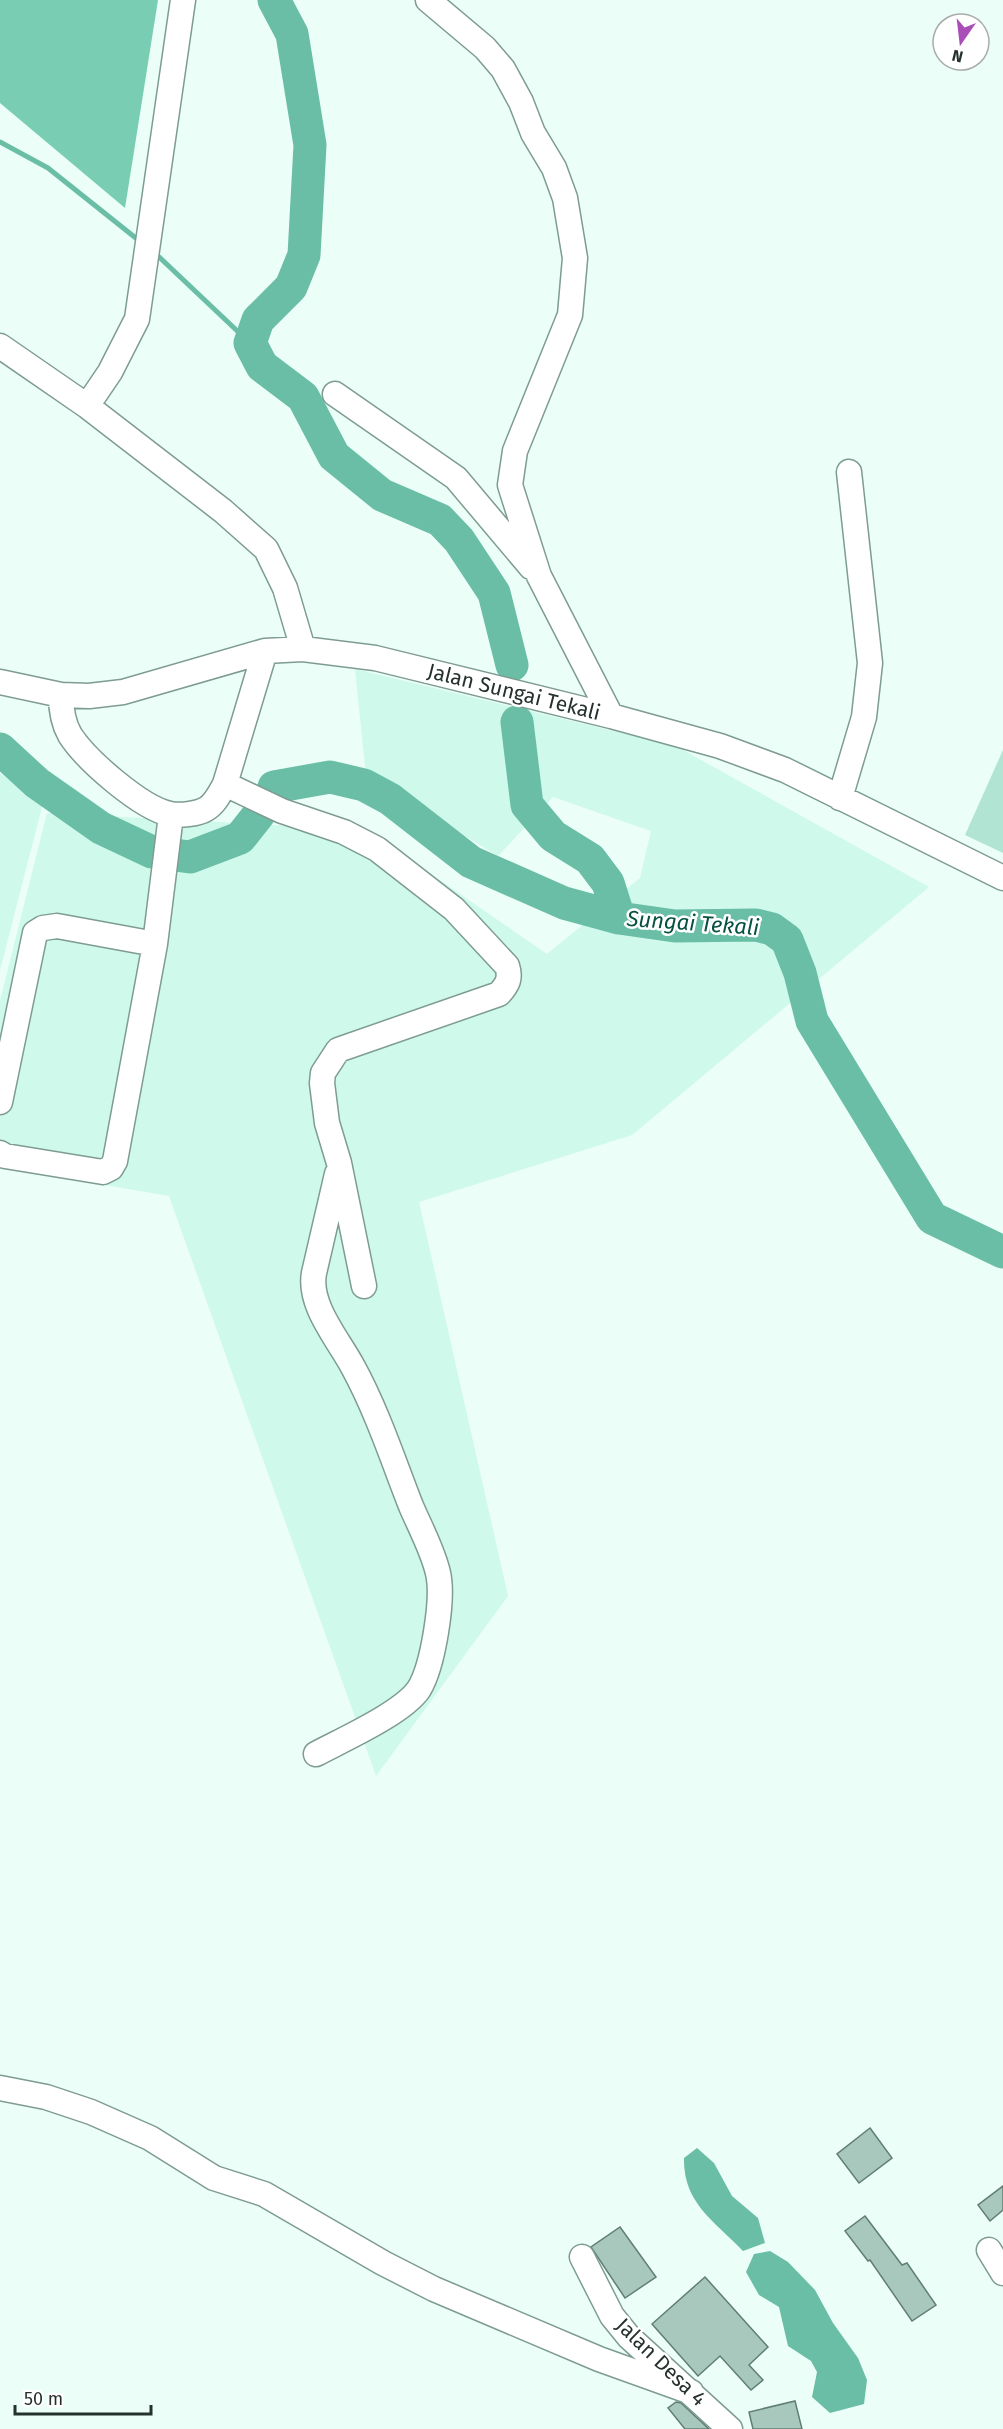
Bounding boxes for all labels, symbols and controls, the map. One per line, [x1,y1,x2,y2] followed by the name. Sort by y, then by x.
[931,12,991,72] north arrow
[950,46,965,67] text: N
[425,658,603,726] street label: Jalan Sungai Tekali
[625,905,760,941] water label: Sungai Tekali
[610,2312,712,2412] street label: Jalan Desa 4
[15,2378,152,2416] scale bar
[24,2388,63,2410] text: 50 m

